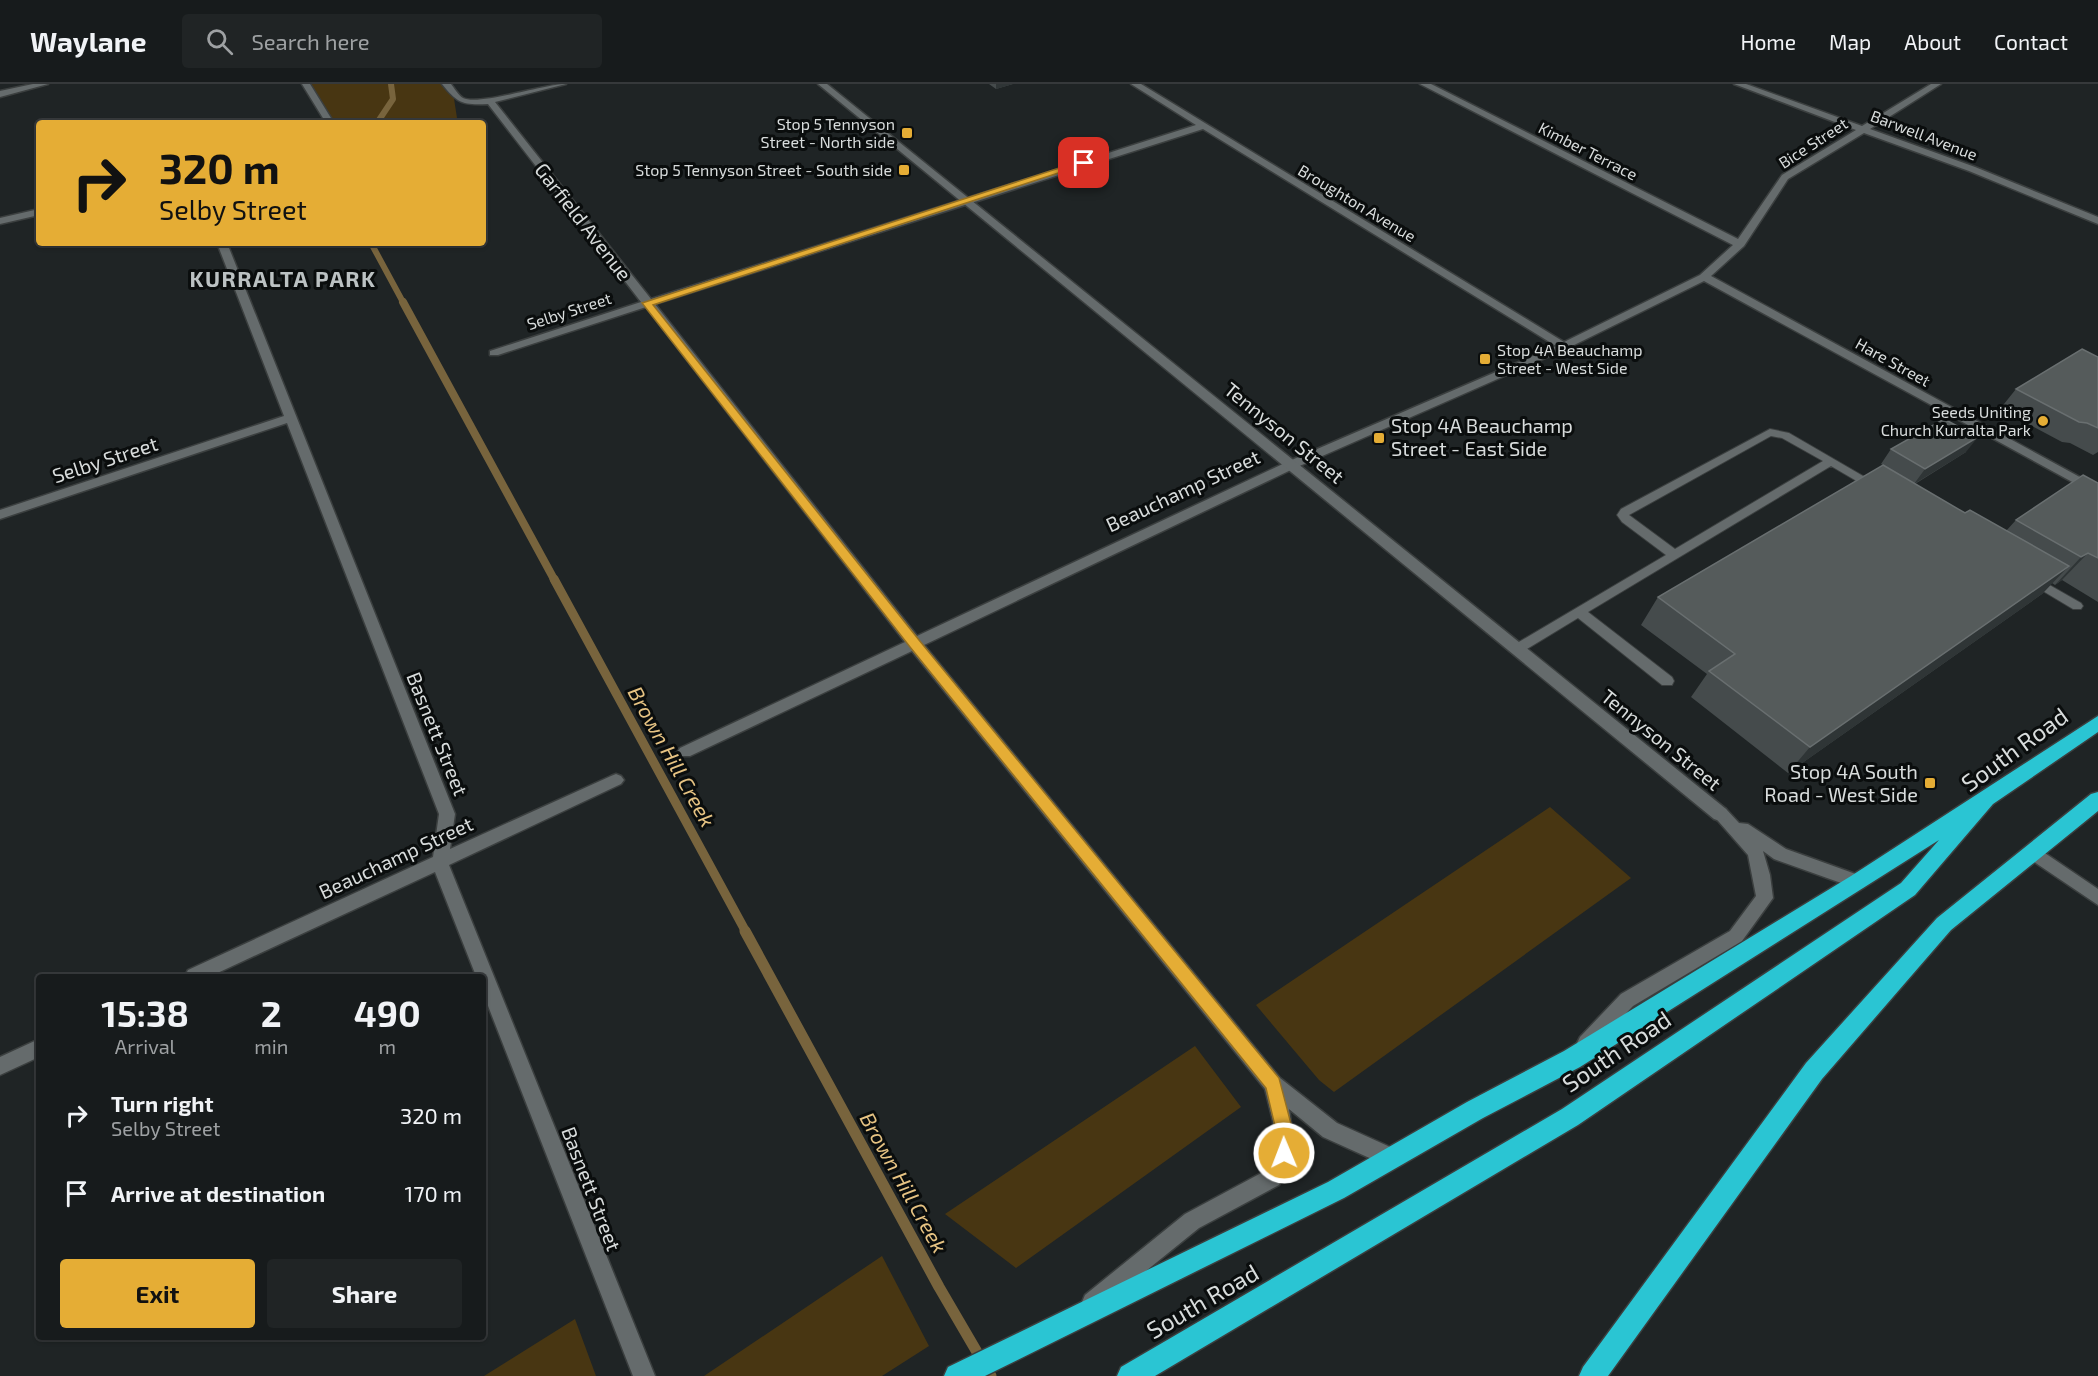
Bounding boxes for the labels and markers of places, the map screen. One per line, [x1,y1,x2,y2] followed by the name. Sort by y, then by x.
[761,114,895,151] place label: Stop 5 Tennyson Street - North side
[900,126,914,140] marker: Stop 5 Tennyson Street - North side
[1058,137,1109,188] pin
[635,160,892,179] place label: Stop 5 Tennyson Street - South side
[897,163,911,177] marker: Stop 5 Tennyson Street - South side
[1497,340,1643,377] place label: Stop 4A Beauchamp Street - West Side
[1478,352,1492,366] marker: Stop 4A Beauchamp Street - West Side
[1881,402,2031,439] place label: Seeds Uniting Church Kurralta Park
[1391,413,1573,460] place label: Stop 4A Beauchamp Street - East Side
[2036,414,2050,428] marker: Seeds Uniting Church Kurralta Park
[1372,431,1386,445] marker: Stop 4A Beauchamp Street - East Side
[1764,759,1918,806] place label: Stop 4A South Road - West Side
[1923,776,1937,790] marker: Stop 4A South Road - West Side

